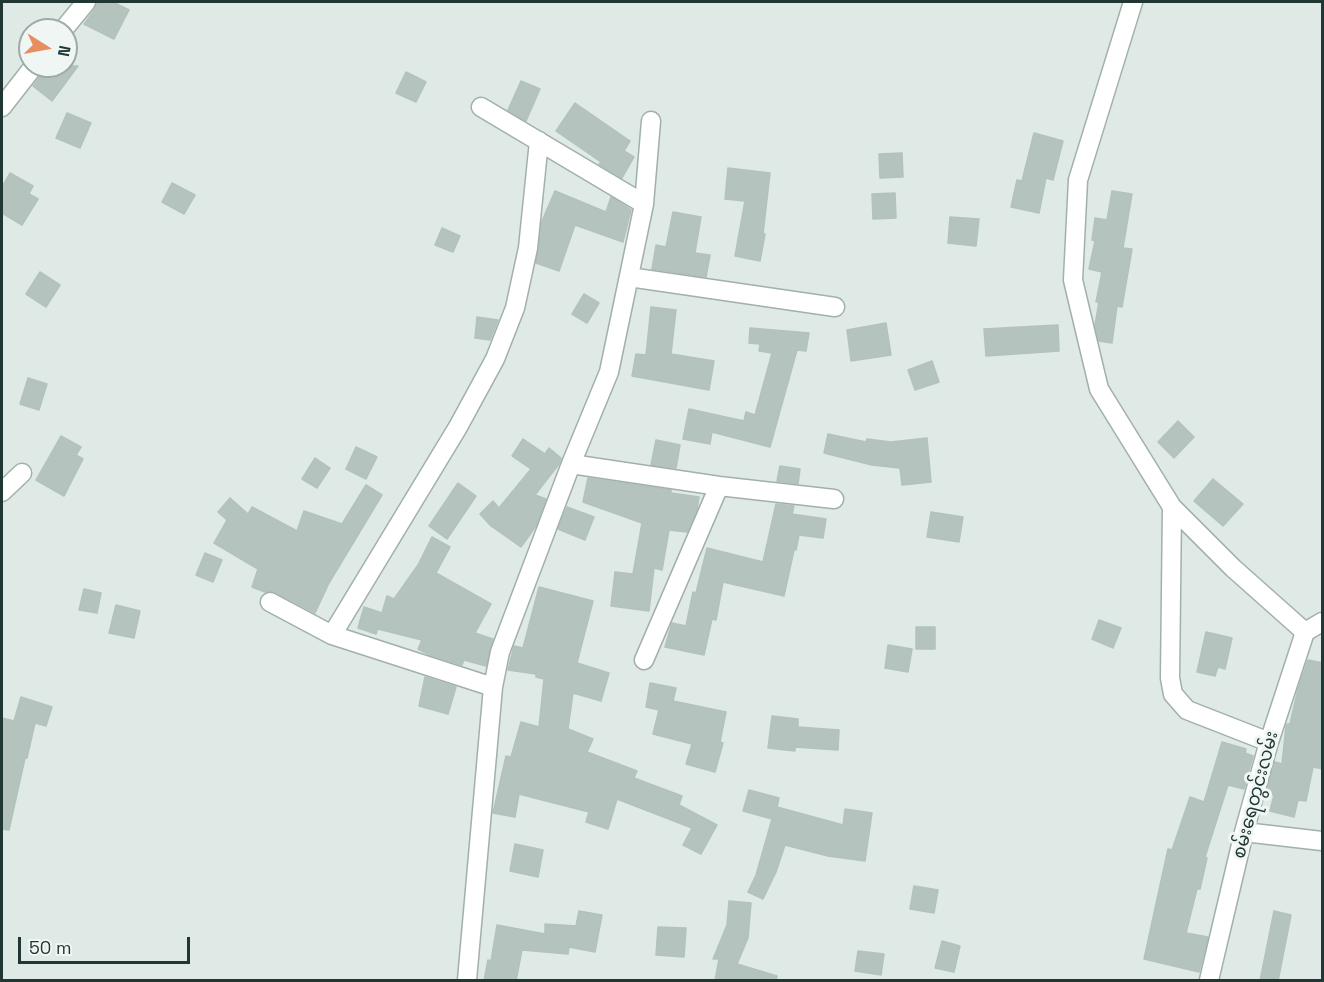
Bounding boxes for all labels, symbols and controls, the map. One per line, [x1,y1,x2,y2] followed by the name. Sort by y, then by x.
[18,18,78,78] north arrow
[53,44,76,58] text: N
[1229,729,1283,861] street label: စမ်းရေတွင်းလမ်း
[21,925,194,963] scale bar
[29,936,71,959] text: 50 m

